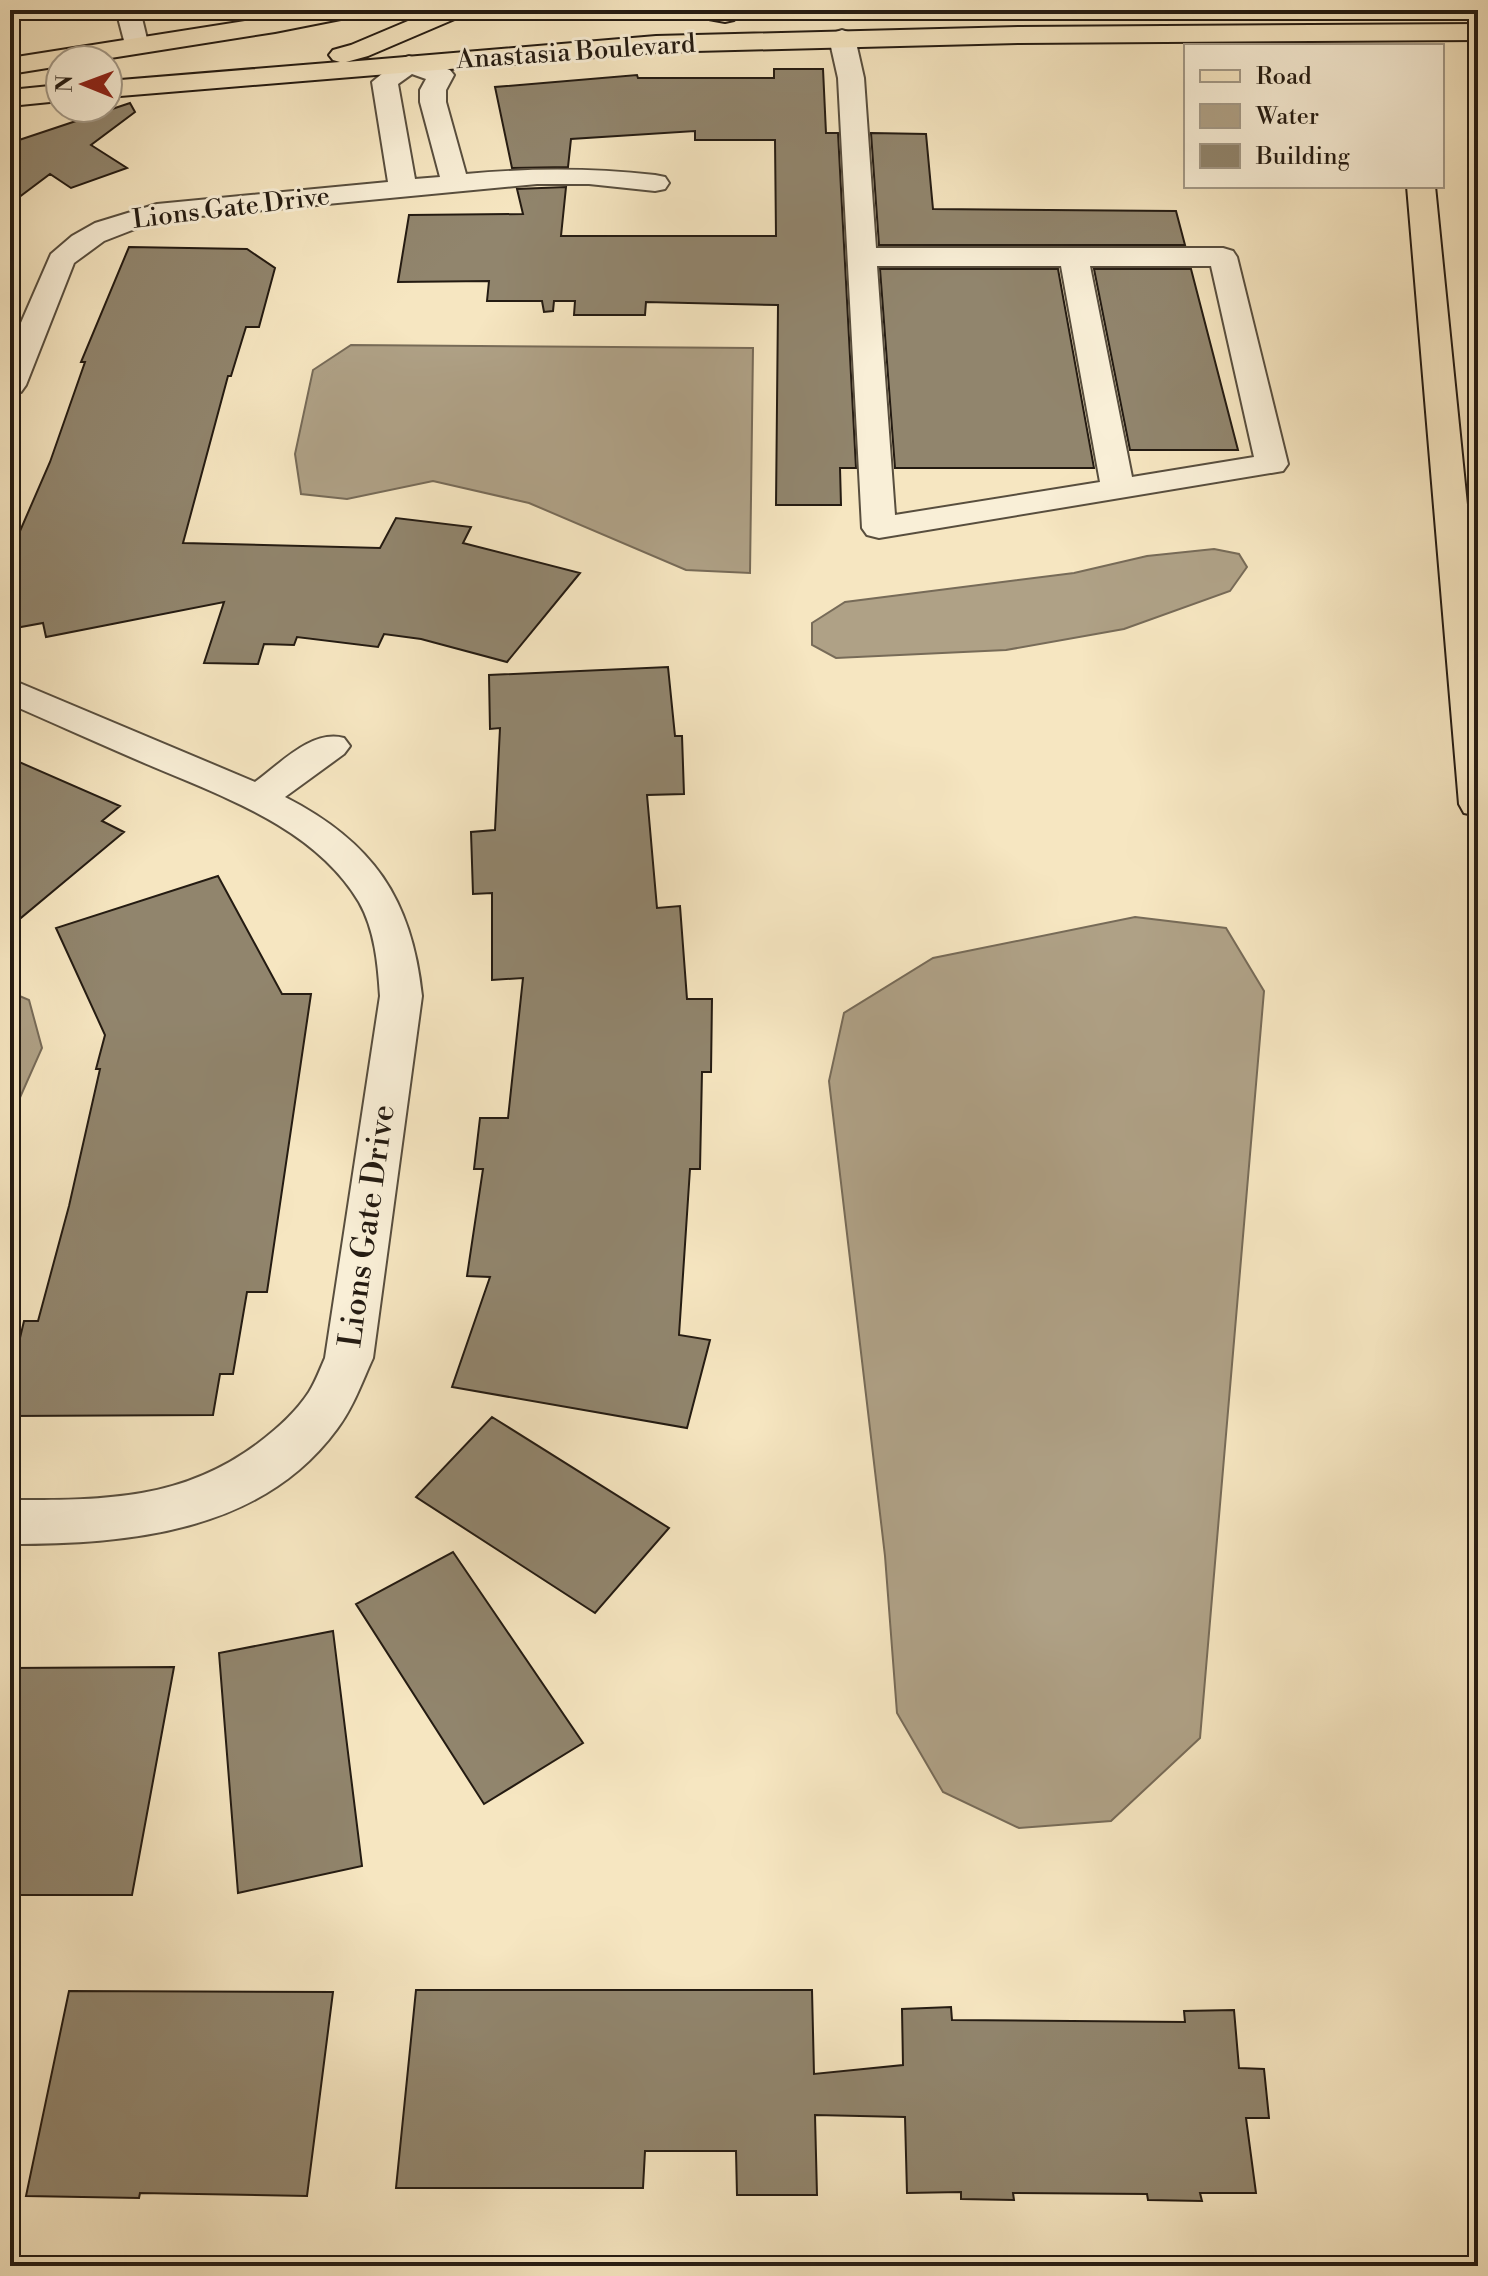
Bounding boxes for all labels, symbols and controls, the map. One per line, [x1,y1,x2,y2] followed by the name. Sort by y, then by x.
[454,28,697,76] street label: Anastasia Boulevard
[44,44,124,124] north arrow
[1184,44,1444,188] legend
[1256,62,1312,92] text: Road
[52,74,79,93] text: N
[1255,102,1319,132] text: Water
[1255,142,1350,172] text: Building
[130,180,332,236] street label: Lions Gate Drive
[330,1102,404,1350] street label: Lions Gate Drive

